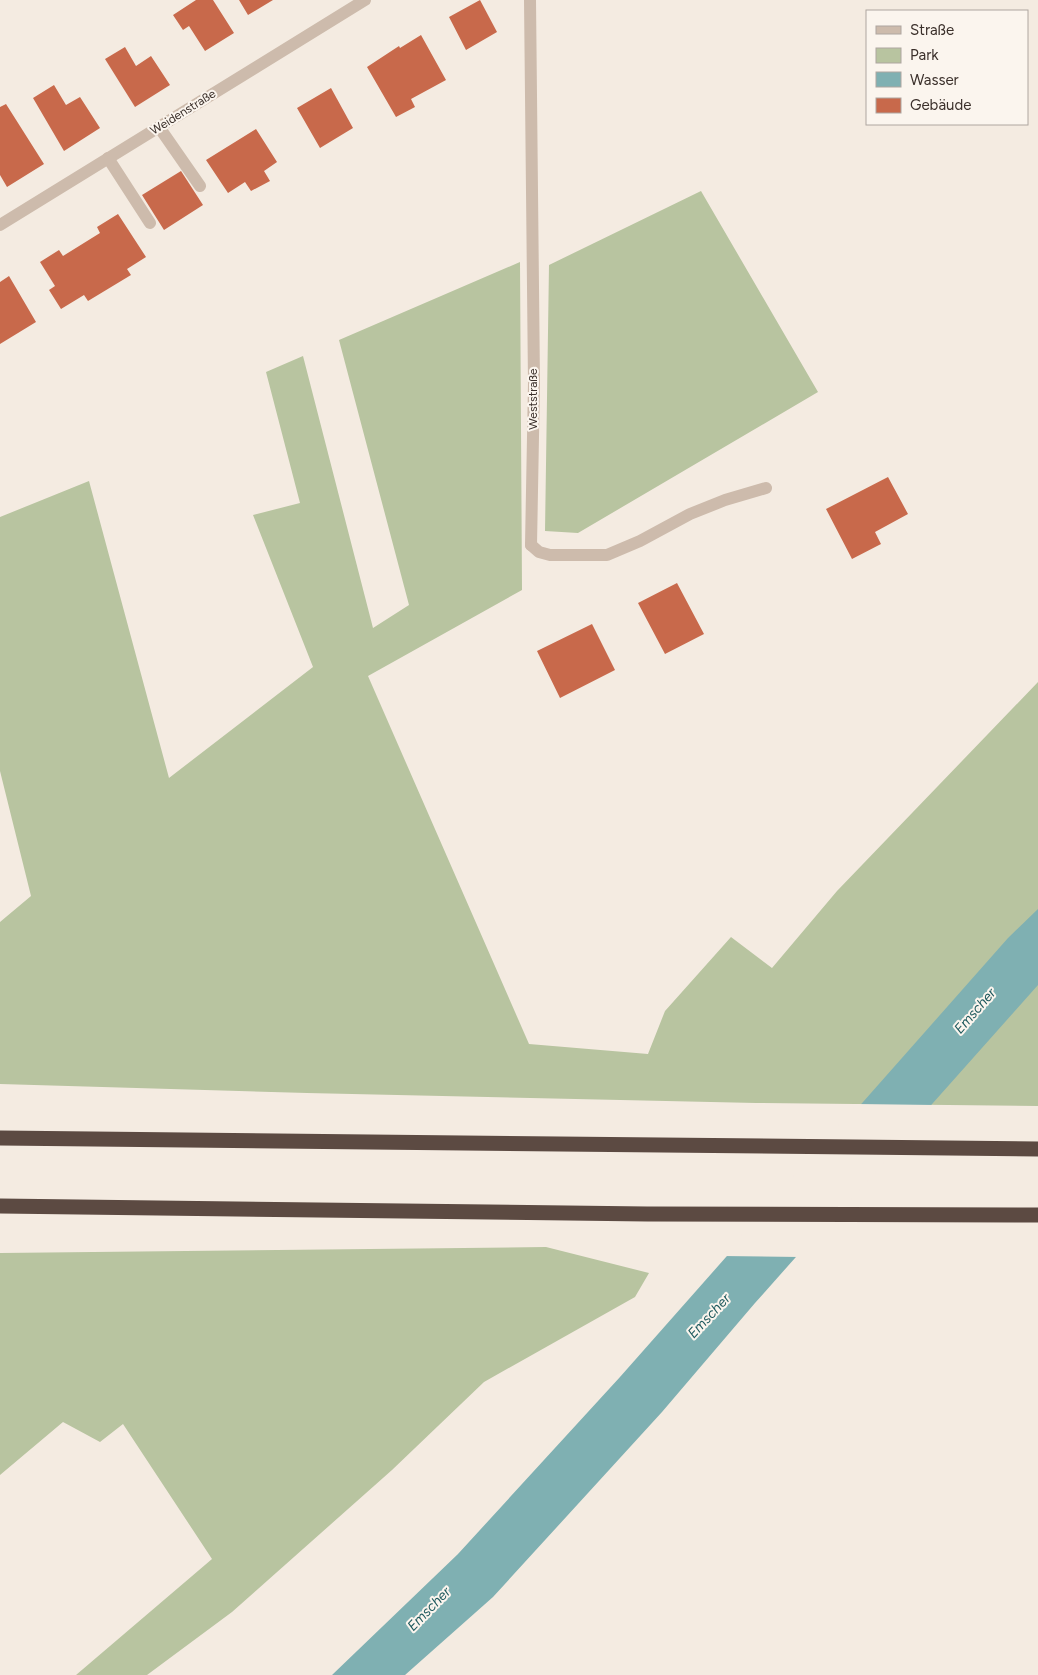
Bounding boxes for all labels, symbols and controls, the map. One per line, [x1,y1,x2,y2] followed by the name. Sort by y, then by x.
[866,10,1028,125] legend
[910,21,954,39] text: Straße
[910,46,939,64] text: Park
[910,71,959,89] text: Wasser
[148,86,219,138] street label: Weidenstraße
[910,96,971,114] text: Gebäude
[526,368,540,430] street label: Weststraße
[951,984,1000,1037] water label: Emscher
[684,1289,735,1342] water label: Emscher
[404,1583,455,1635] water label: Emscher

